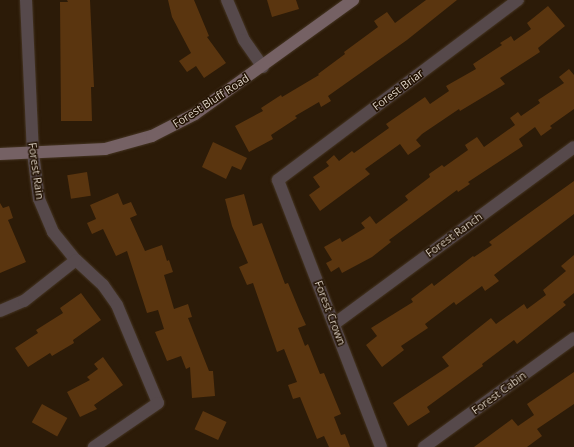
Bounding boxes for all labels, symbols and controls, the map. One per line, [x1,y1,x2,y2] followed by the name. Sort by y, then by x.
[370,67,426,113] street label: Forest Briar
[170,71,252,131] street label: Forest Bluff Road
[25,142,47,200] street label: Forest Rain
[423,210,485,260] street label: Forest Ranch
[312,279,348,347] street label: Forest Crown
[469,369,529,417] street label: Forest Cabin

